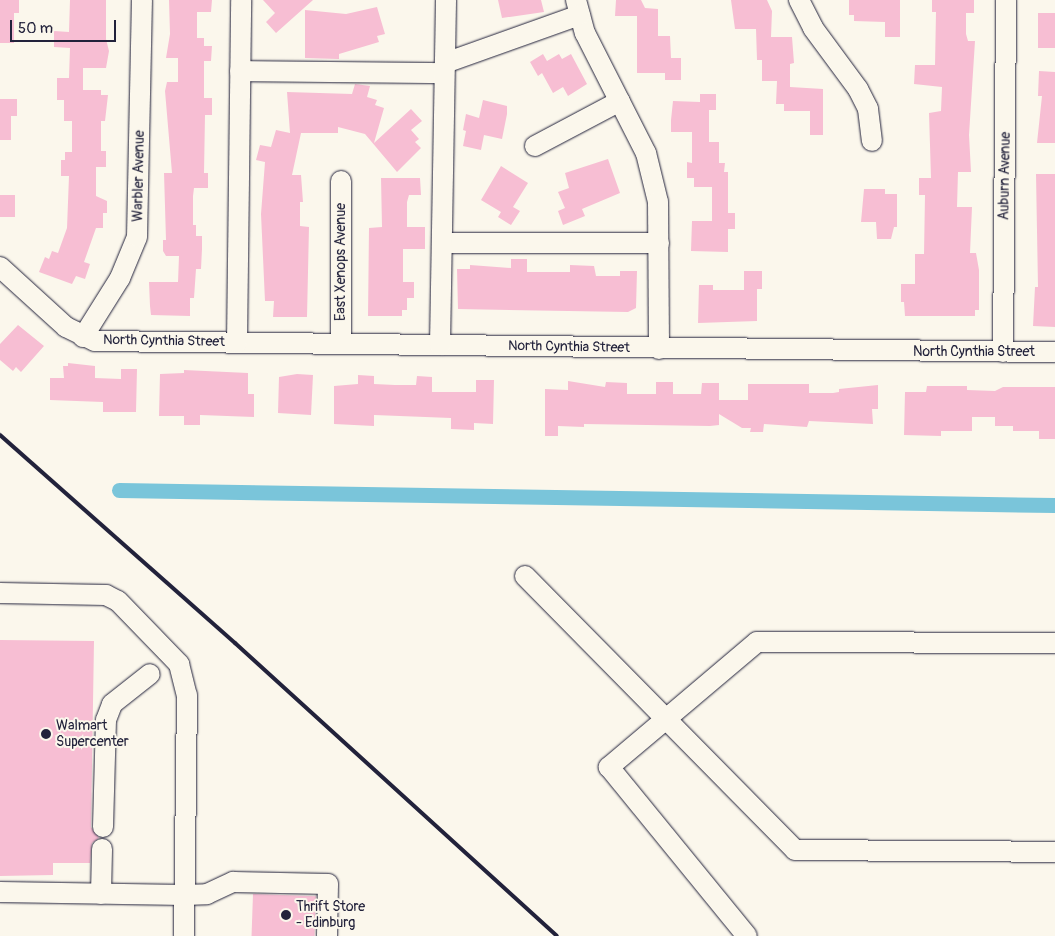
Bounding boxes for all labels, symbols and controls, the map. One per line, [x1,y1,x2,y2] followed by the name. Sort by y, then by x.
[12,10,119,42] scale bar
[18,19,53,38] text: 50 m
[130,130,148,222] street label: Warbler Avenue
[996,132,1014,220] street label: Auburn Avenue
[333,203,349,321] street label: East Xenops Avenue
[103,332,225,350] street label: North Cynthia Street
[508,338,630,356] street label: North Cynthia Street
[913,344,1035,360] street label: North Cynthia Street
[56,718,129,750] place label: Walmart Supercenter
[40,728,52,740] marker: Walmart Supercenter
[296,899,365,932] place label: Thrift Store - Edinburg
[280,909,292,921] marker: Thrift Store - Edinburg

